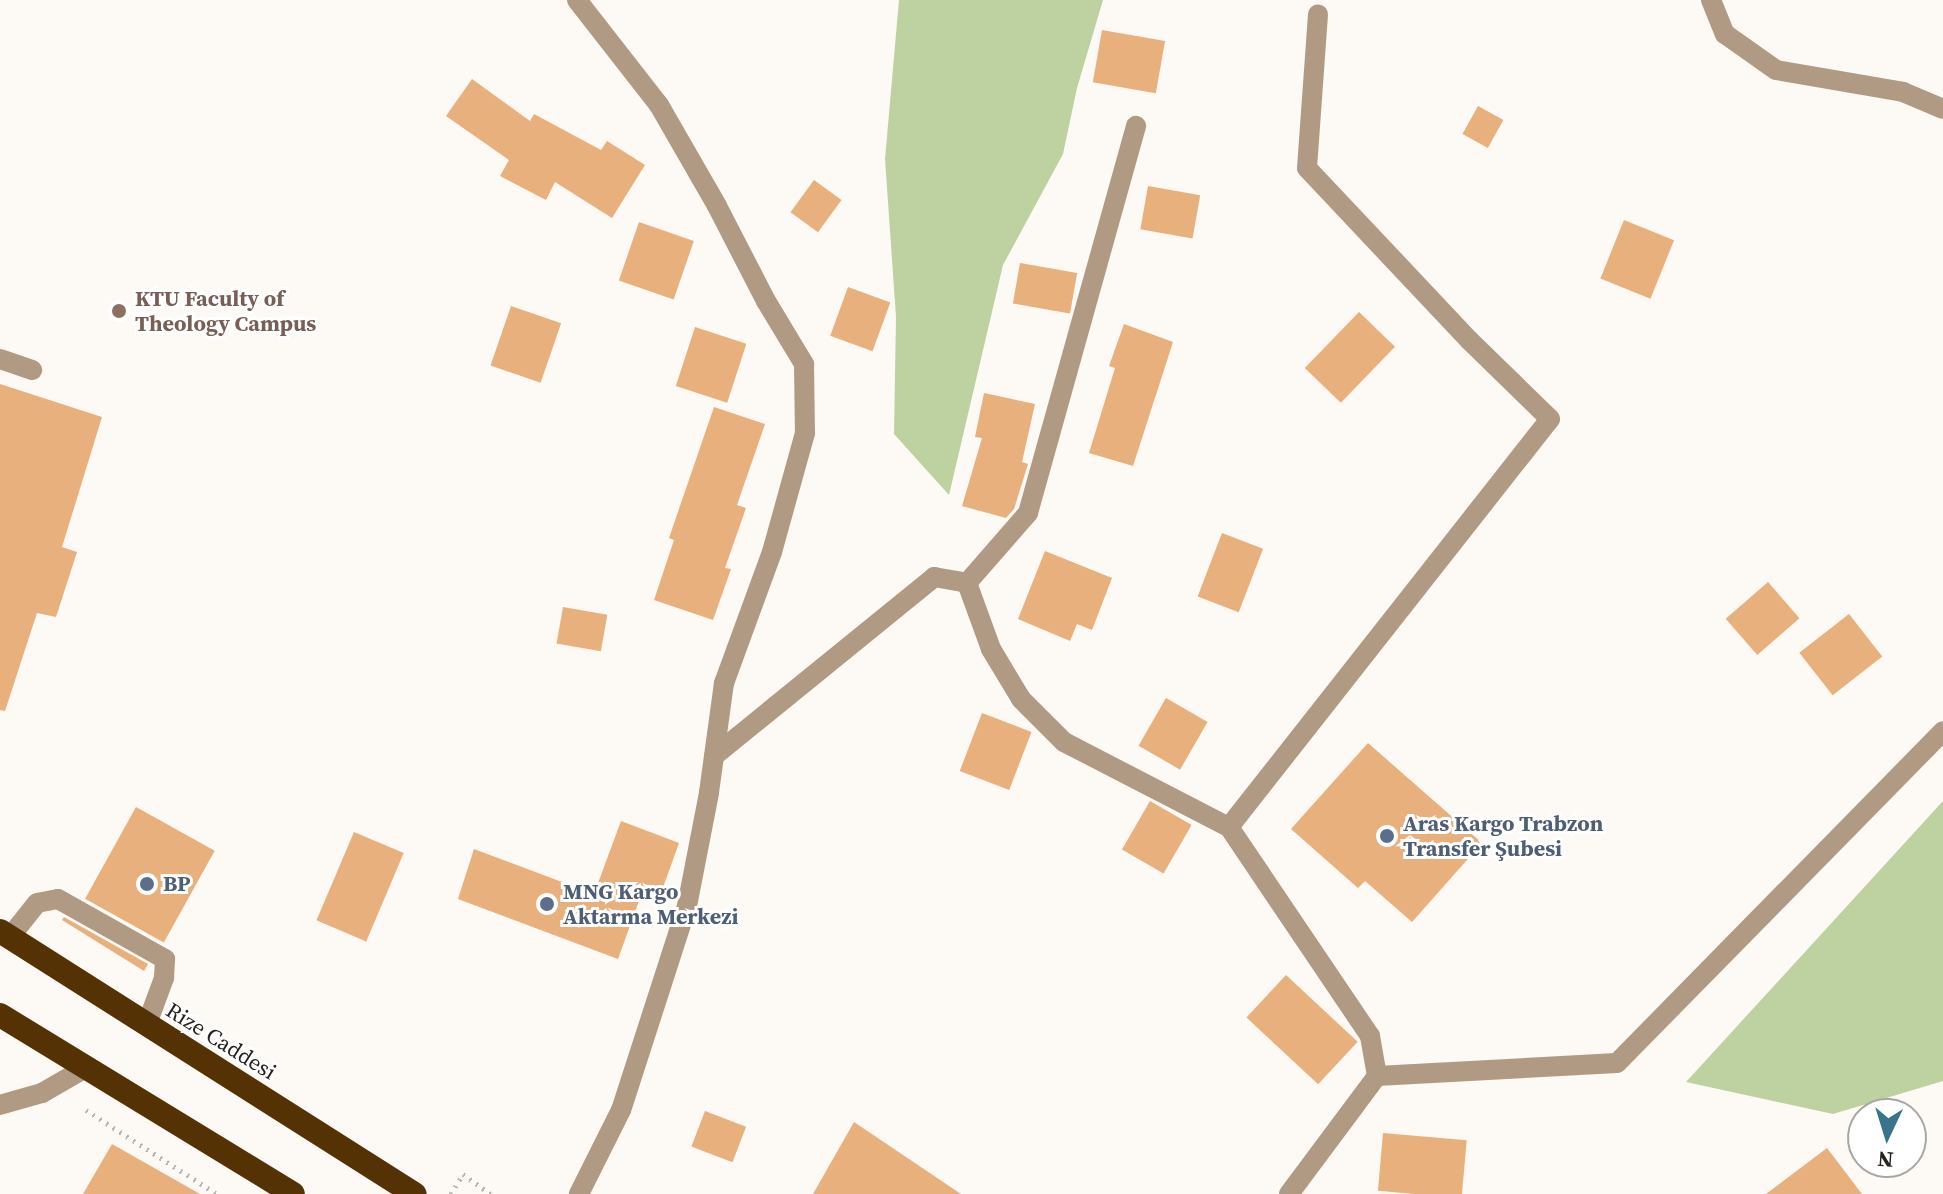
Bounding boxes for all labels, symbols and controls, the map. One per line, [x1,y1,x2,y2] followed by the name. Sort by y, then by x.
[135,285,316,336] place label: KTU Faculty of Theology Campus
[110,302,128,320] marker: KTU Faculty of Theology Campus
[1403,810,1603,862] place label: Aras Kargo Trabzon Transfer Şubesi
[1378,827,1396,845] marker: Aras Kargo Trabzon Transfer Şubesi
[163,871,190,897] place label: BP
[138,875,156,893] marker: BP
[563,878,738,930] place label: MNG Kargo Aktarma Merkezi
[538,895,556,913] marker: MNG Kargo Aktarma Merkezi
[161,997,281,1085] street label: Rize Caddesi
[1847,1098,1927,1178] north arrow
[1876,1144,1895,1175] text: N

